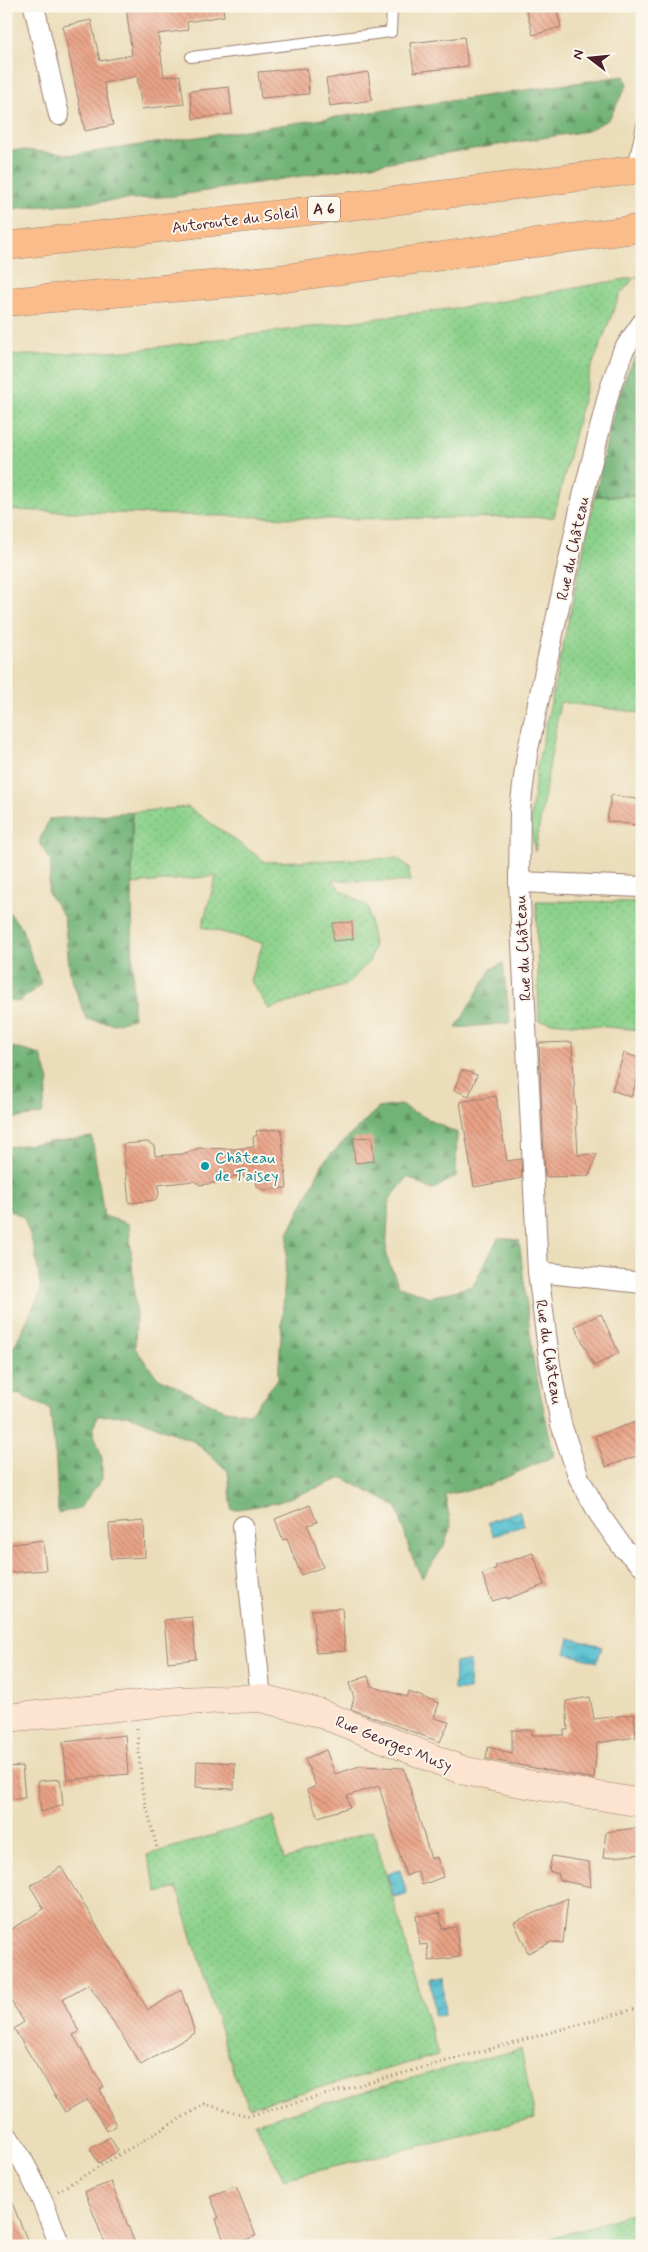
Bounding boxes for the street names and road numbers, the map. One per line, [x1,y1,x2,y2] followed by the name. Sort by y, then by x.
[308,196,340,222] road number: A 6
[171,202,300,239] street label: Autoroute du Soleil
[552,494,595,602] street label: Rue du Château
[510,894,537,1002] street label: Rue du Château
[530,1298,567,1407] street label: Rue du Château
[332,1711,455,1778] street label: Rue Georges Musy

